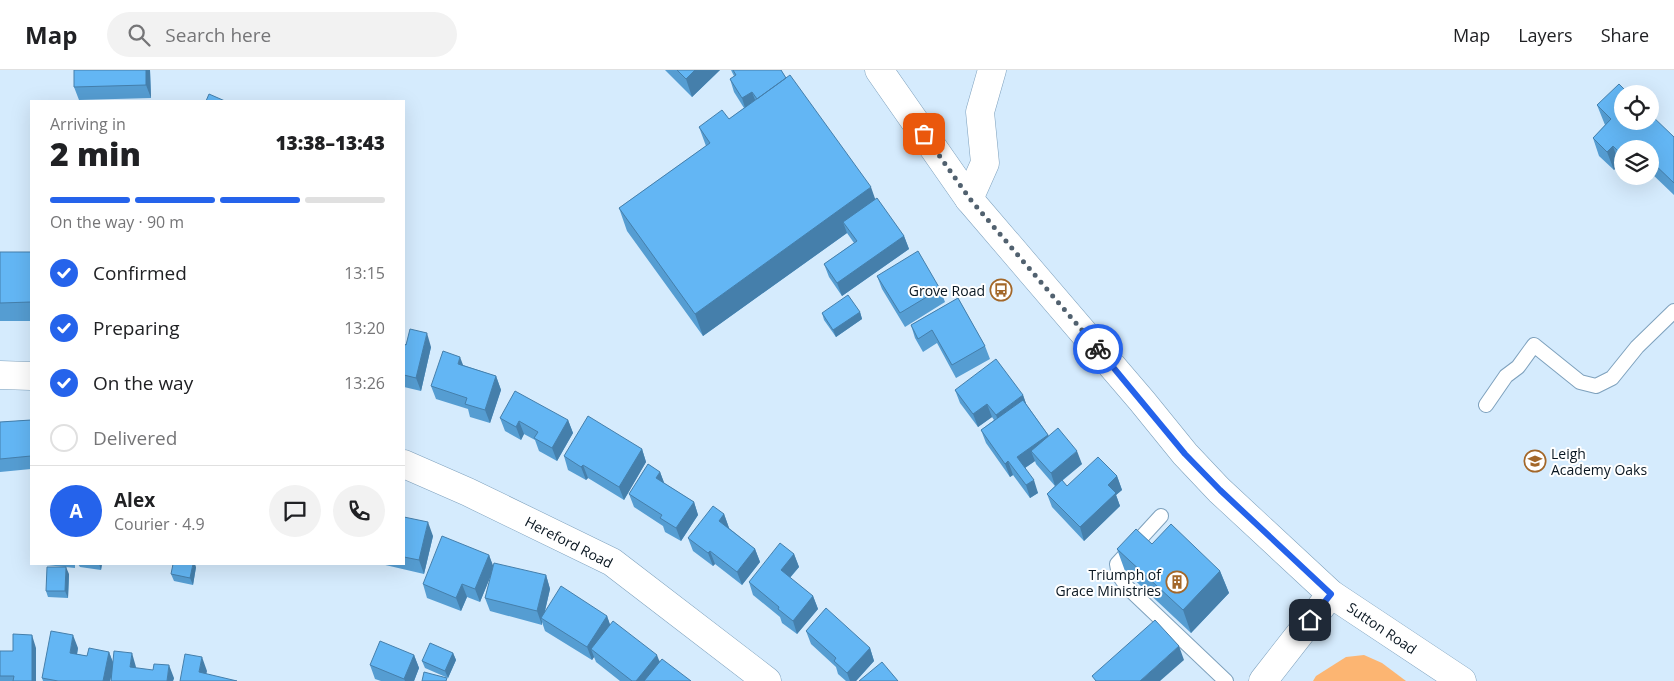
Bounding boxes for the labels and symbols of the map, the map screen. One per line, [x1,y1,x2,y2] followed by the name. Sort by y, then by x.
[903,113,945,155] pin
[989,278,1013,302] bus stop icon: Grove Road
[909,281,985,300] place label: Grove Road
[1073,324,1123,374] courier
[1551,444,1647,479] place label: Leigh Academy Oaks
[1523,449,1547,473] school or university icon: Leigh Academy Oaks
[522,512,616,572] street label: Hereford Road
[1055,565,1162,600] place label: Triumph of Grace Ministries
[1165,570,1189,594] building icon: Triumph of Grace Ministries
[1343,598,1421,658] street label: Sutton Road
[1289,599,1331,641] pin

